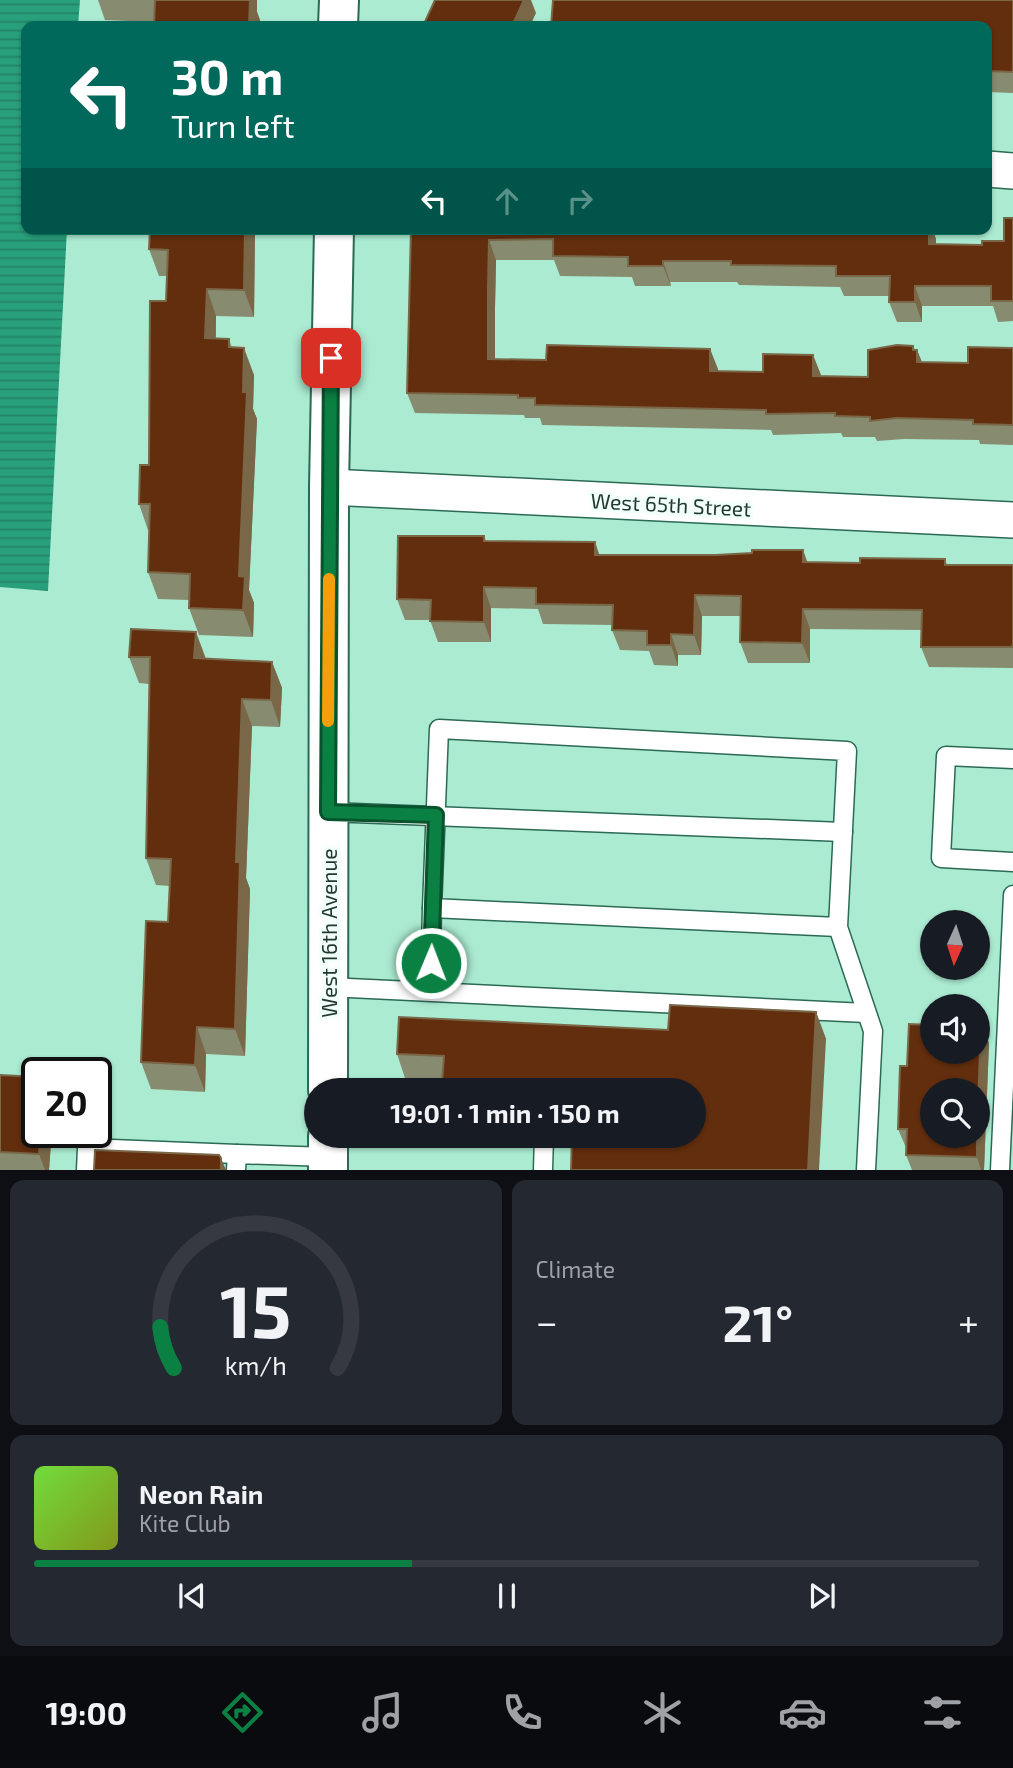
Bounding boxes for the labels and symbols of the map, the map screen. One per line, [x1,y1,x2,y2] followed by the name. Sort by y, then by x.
[301,328,361,388] pin
[590,487,752,521] street label: West 65th Street
[316,848,341,1018] street label: West 16th Avenue
[920,910,990,980] north arrow
[394,926,468,1000] position arrow
[21,1057,112,1148] speed limit sign: 20

